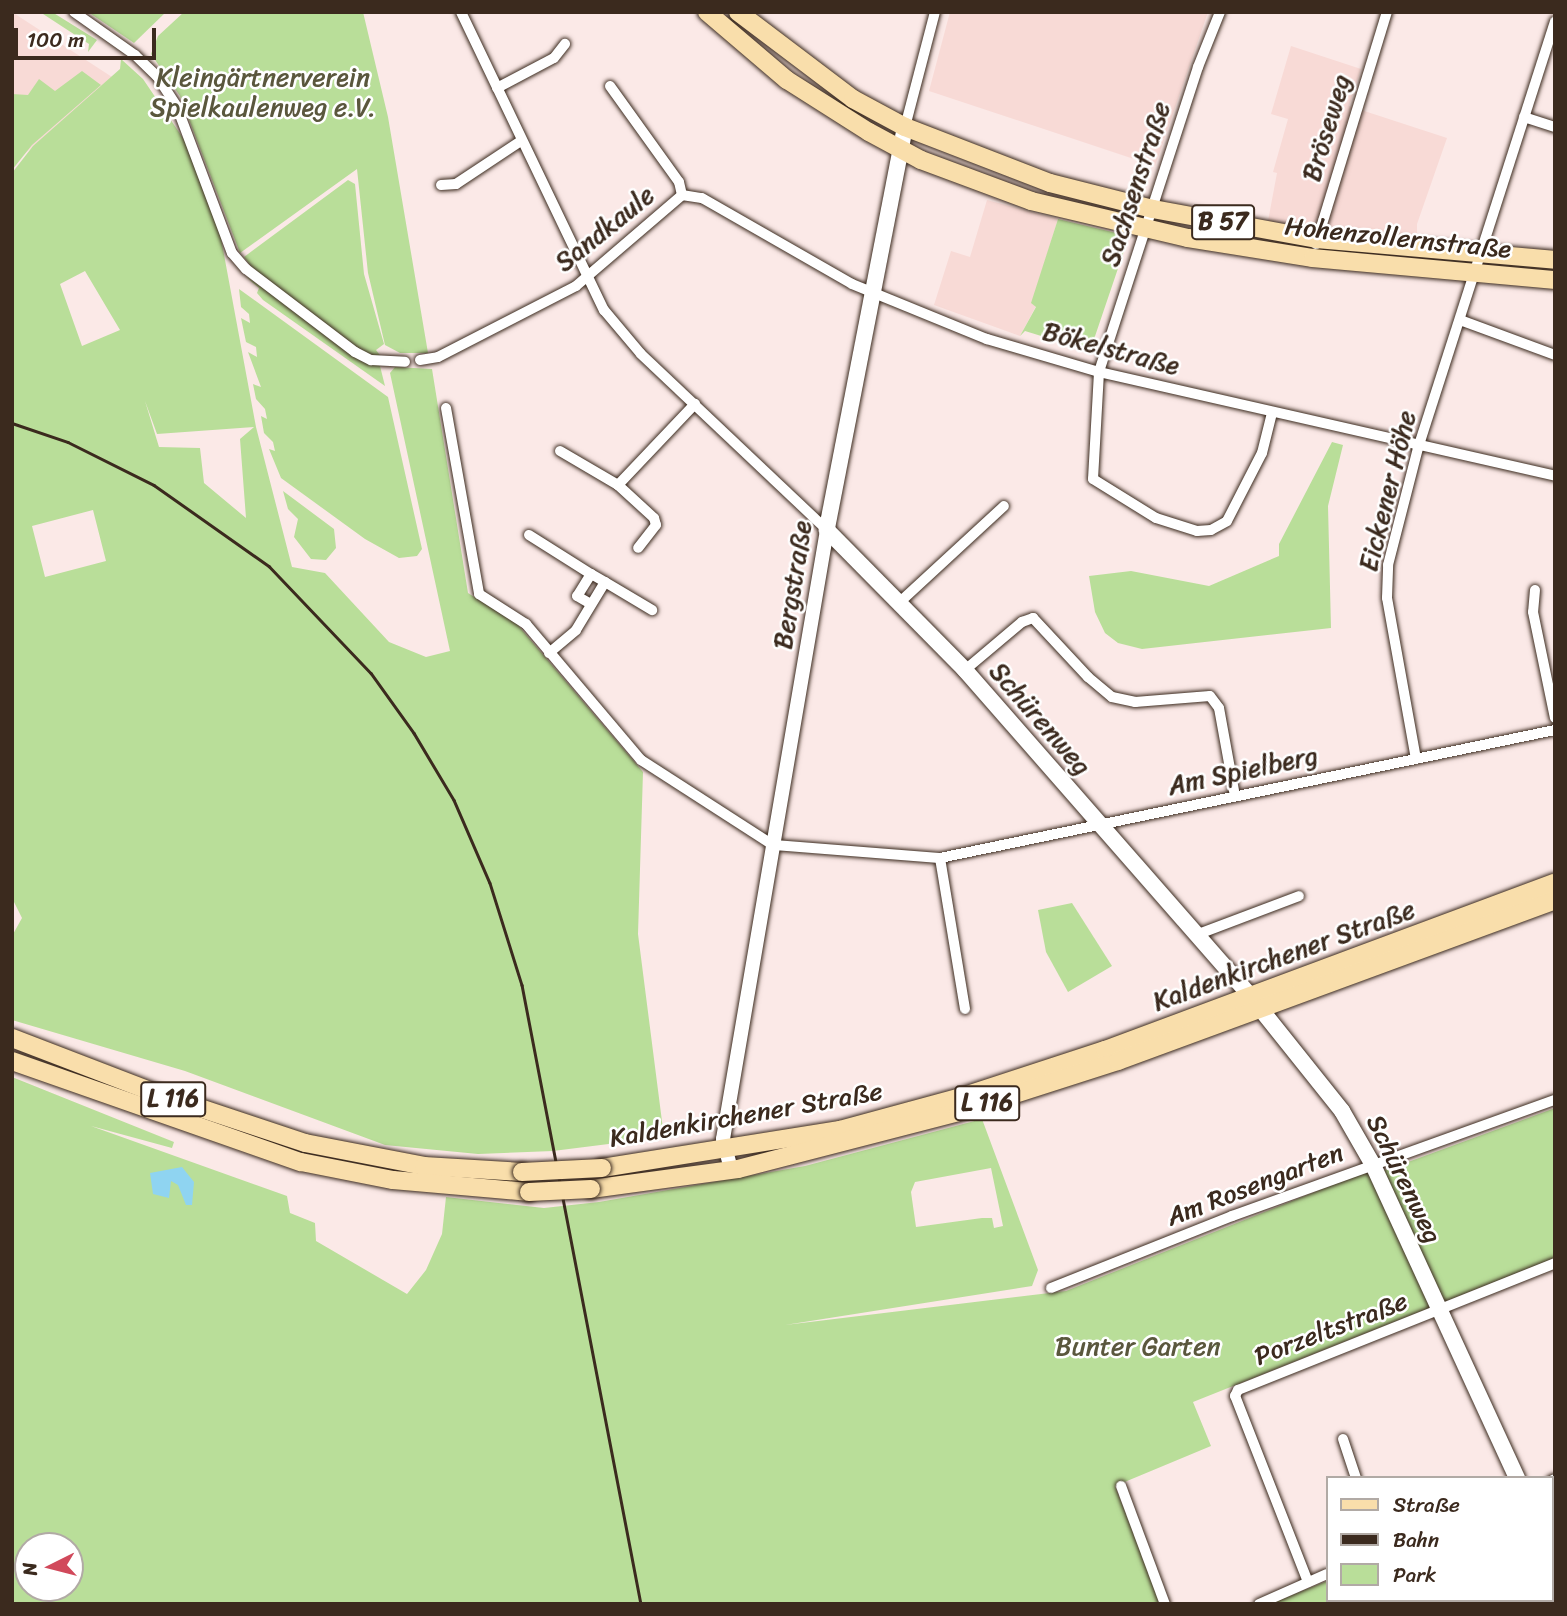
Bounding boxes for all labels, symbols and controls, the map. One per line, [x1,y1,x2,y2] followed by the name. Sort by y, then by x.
[18,14,159,58] scale bar
[27,21,84,59] text: 100 m
[150,62,376,124] park label: Kleingärtnerverein Spielkaulenweg e.V.
[1296,71,1358,185] street label: Bröseweg
[1095,98,1177,270] street label: Sachsenstraße
[549,180,661,278] street label: Sandkaule
[1190,202,1256,243] road number: B 57
[1283,211,1513,265] street label: Hohenzollernstraße
[1039,316,1183,382] street label: Bökelstraße
[1353,407,1423,575] street label: Eickener Höhe
[767,518,819,652] street label: Bergstraße
[983,656,1097,782] street label: Schürenweg
[1165,740,1321,802] street label: Am Spielberg
[1149,894,1419,1018] street label: Kaldenkirchener Straße
[607,1076,885,1154] street label: Kaldenkirchener Straße
[140,1078,206,1120] road number: L 116
[954,1083,1020,1124] road number: L 116
[1359,1110,1449,1248] street label: Schürenweg
[1162,1137,1348,1233] street label: Am Rosengarten
[1250,1285,1412,1373] street label: Porzeltstraße
[1055,1331,1221,1363] park label: Bunter Garten
[1326,1476,1553,1602] legend
[1393,1486,1460,1524] text: Straße
[1393,1521,1439,1559] text: Bahn
[14,1532,84,1602] north arrow
[1393,1556,1436,1594] text: Park
[13,1561,47,1577] text: N

